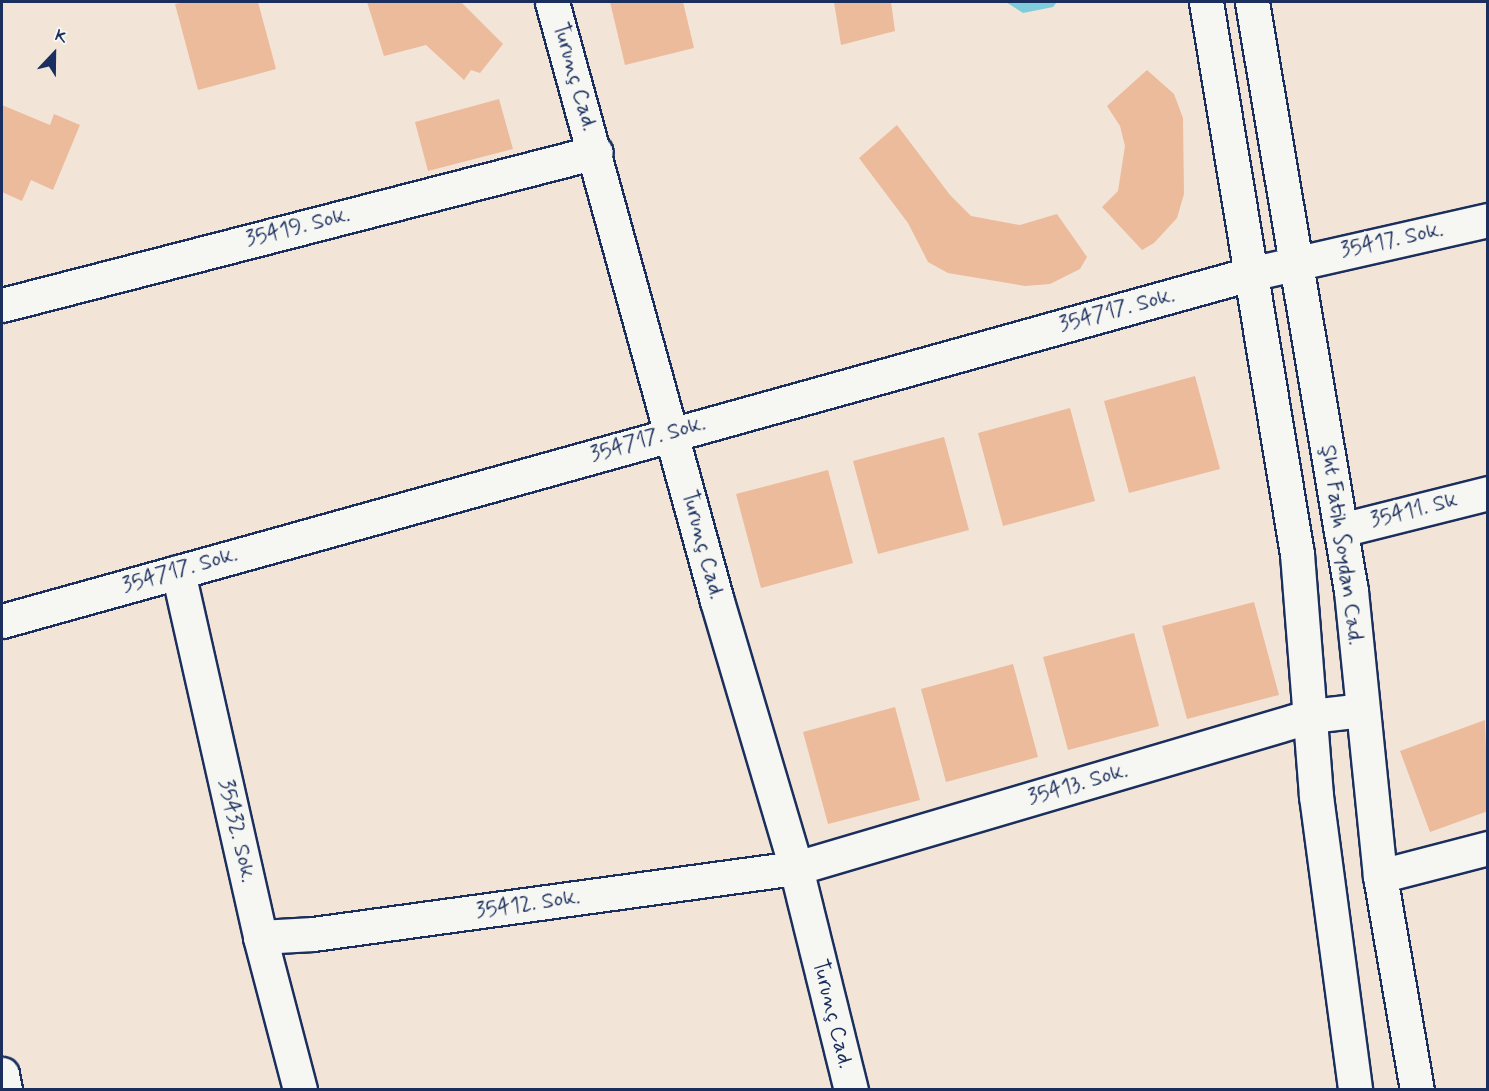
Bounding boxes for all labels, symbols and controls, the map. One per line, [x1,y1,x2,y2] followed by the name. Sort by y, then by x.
[546,20,602,134] street label: Turunç Cad.
[24,24,84,84] north arrow
[52,25,70,49] text: K
[243,202,353,254] street label: 35419. Sok.
[1338,217,1446,265] street label: 35417. Sok.
[1056,283,1178,339] street label: 354717. Sok.
[587,411,709,469] street label: 354717. Sok.
[1314,442,1368,648] street label: Şht Fatih Soydan Cad.
[1368,487,1460,535] street label: 35411. Sk
[675,488,729,602] street label: Turunç Cad.
[119,542,241,600] street label: 354717. Sok.
[1025,758,1131,812] street label: 35413. Sok.
[211,777,261,885] street label: 35432. Sok.
[474,885,582,925] street label: 35412. Sok.
[806,957,858,1071] street label: Turunç Cad.

